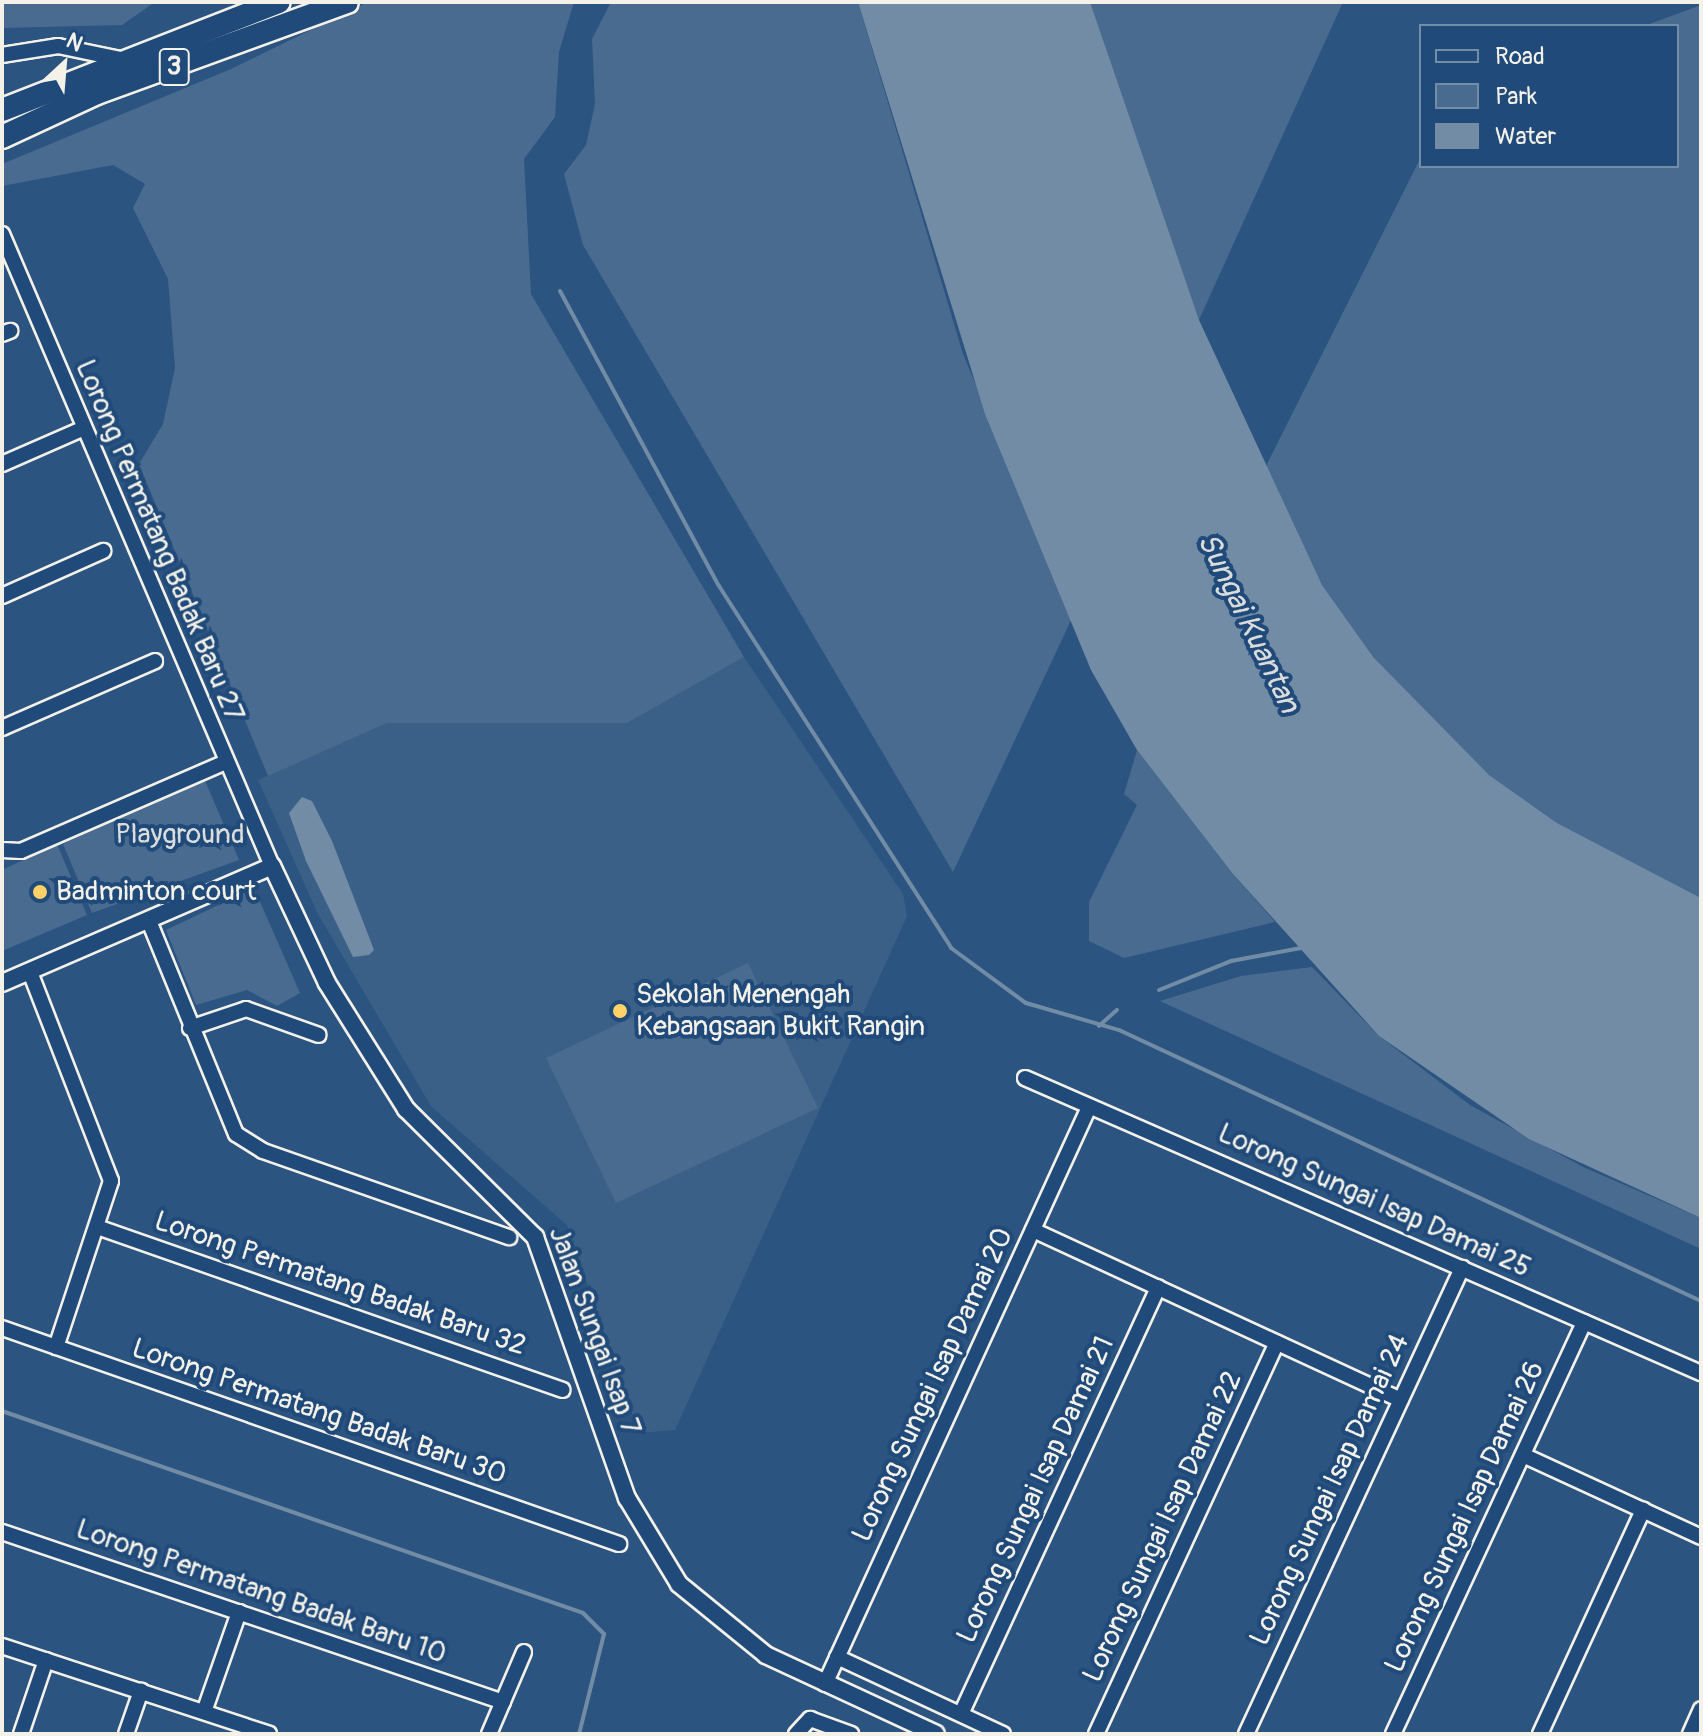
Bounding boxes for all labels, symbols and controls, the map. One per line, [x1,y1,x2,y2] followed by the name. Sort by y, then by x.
[24,24,104,104] north arrow
[1419,24,1679,168] legend
[62,27,87,58] text: N
[1495,42,1545,71] text: Road
[158,45,190,89] road number: 3
[1495,82,1537,111] text: Park
[1495,122,1556,151] text: Water
[67,355,251,727] street label: Lorong Permatang Badak Baru 27
[1189,527,1307,719] water label: Sungai Kuantan
[115,818,245,852] park label: Playground
[56,875,256,909] place label: Badminton court
[31,883,49,901] marker: Badminton court
[636,978,925,1044] place label: Sekolah Menengah Kebangsaan Bukit Rangin
[611,1002,629,1020] marker: Sekolah Menengah Kebangsaan Bukit Rangin
[1213,1117,1535,1285] street label: Lorong Sungai Isap Damai 25
[150,1205,530,1363] street label: Lorong Permatang Badak Baru 32
[541,1222,647,1440] street label: Jalan Sungai Isap 7
[845,1223,1021,1547] street label: Lorong Sungai Isap Damai 20
[1243,1329,1417,1651] street label: Lorong Sungai Isap Damai 24
[950,1331,1122,1649] street label: Lorong Sungai Isap Damai 21
[127,1332,511,1492] street label: Lorong Permatang Badak Baru 30
[1378,1356,1552,1678] street label: Lorong Sungai Isap Damai 26
[1076,1366,1250,1688] street label: Lorong Sungai Isap Damai 22
[72,1513,450,1671] street label: Lorong Permatang Badak Baru 10

